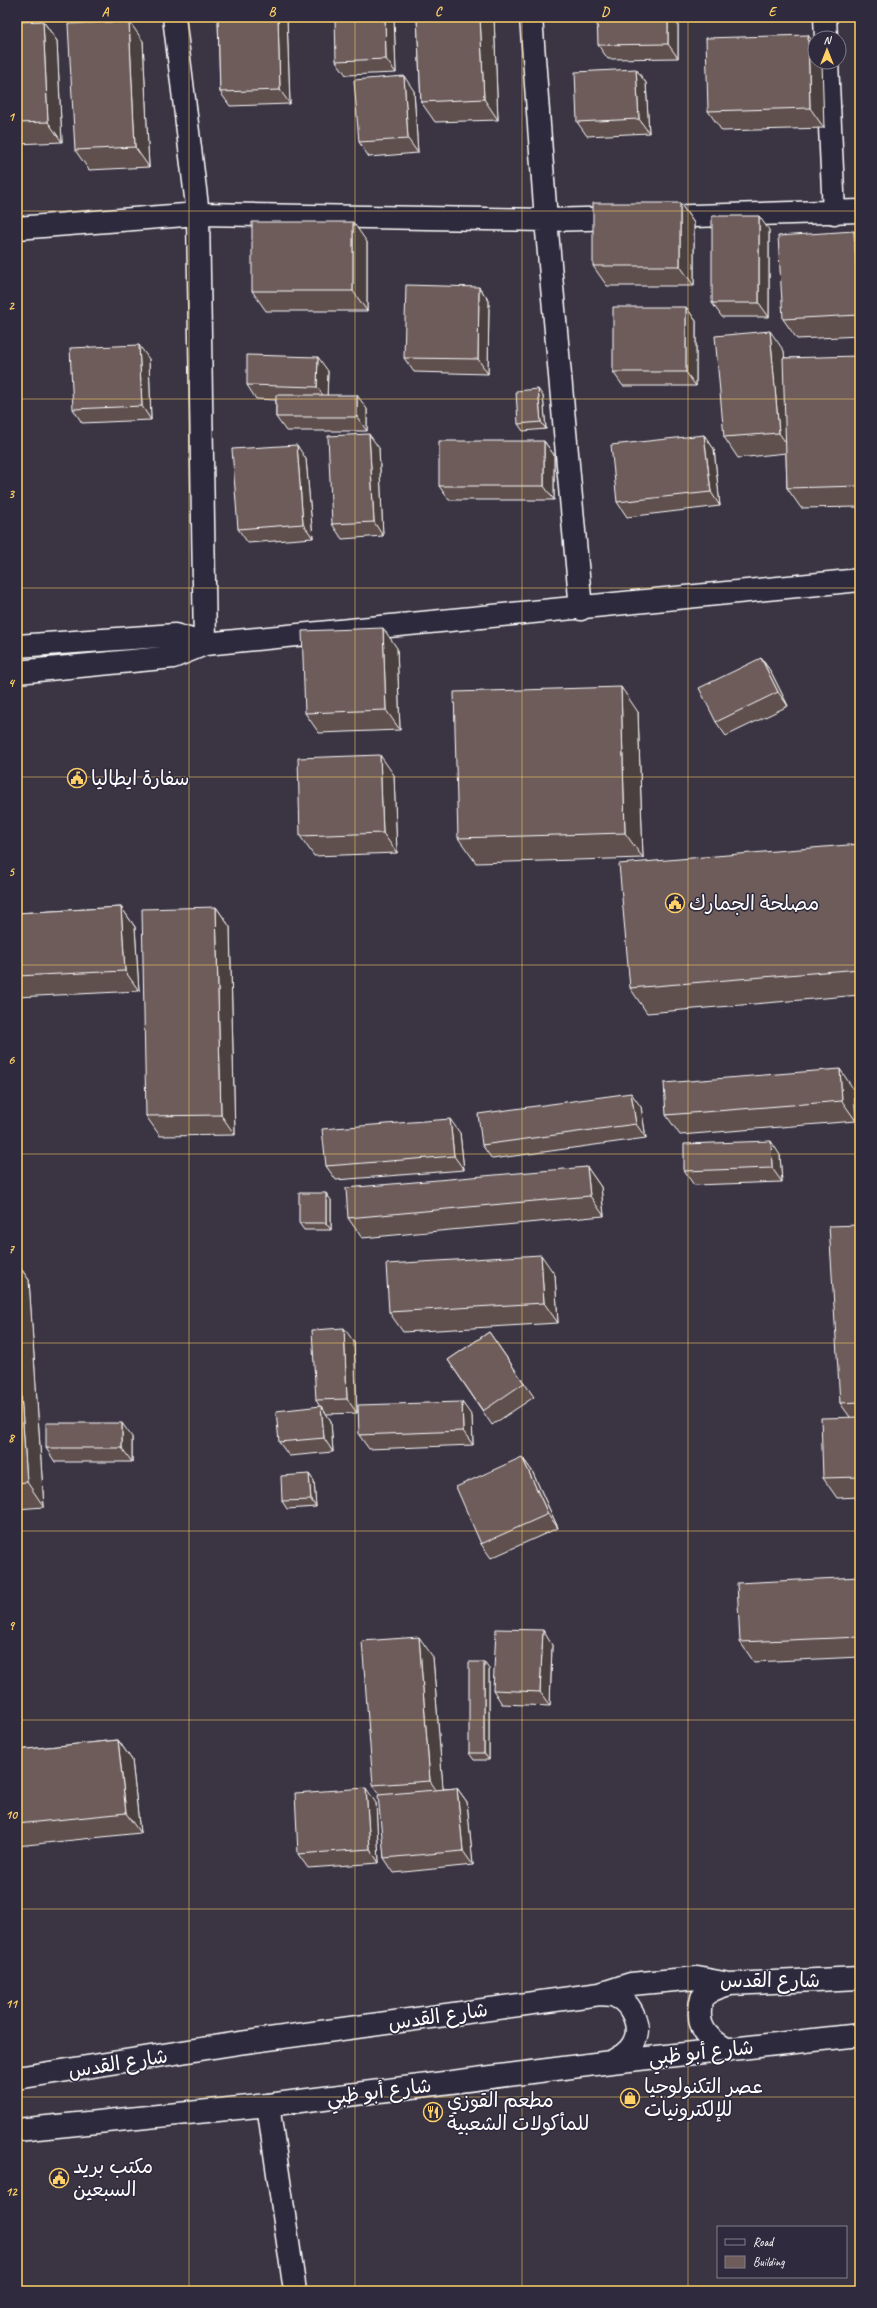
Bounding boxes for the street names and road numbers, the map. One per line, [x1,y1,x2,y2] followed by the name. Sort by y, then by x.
[720,1968,820,1994] street label: شارع القدس
[387,1997,490,2037] street label: شارع القدس
[647,2035,755,2075] street label: شارع أبو ظبي
[67,2043,170,2085] street label: شارع القدس
[325,2073,434,2115] street label: شارع أبو ظبي

